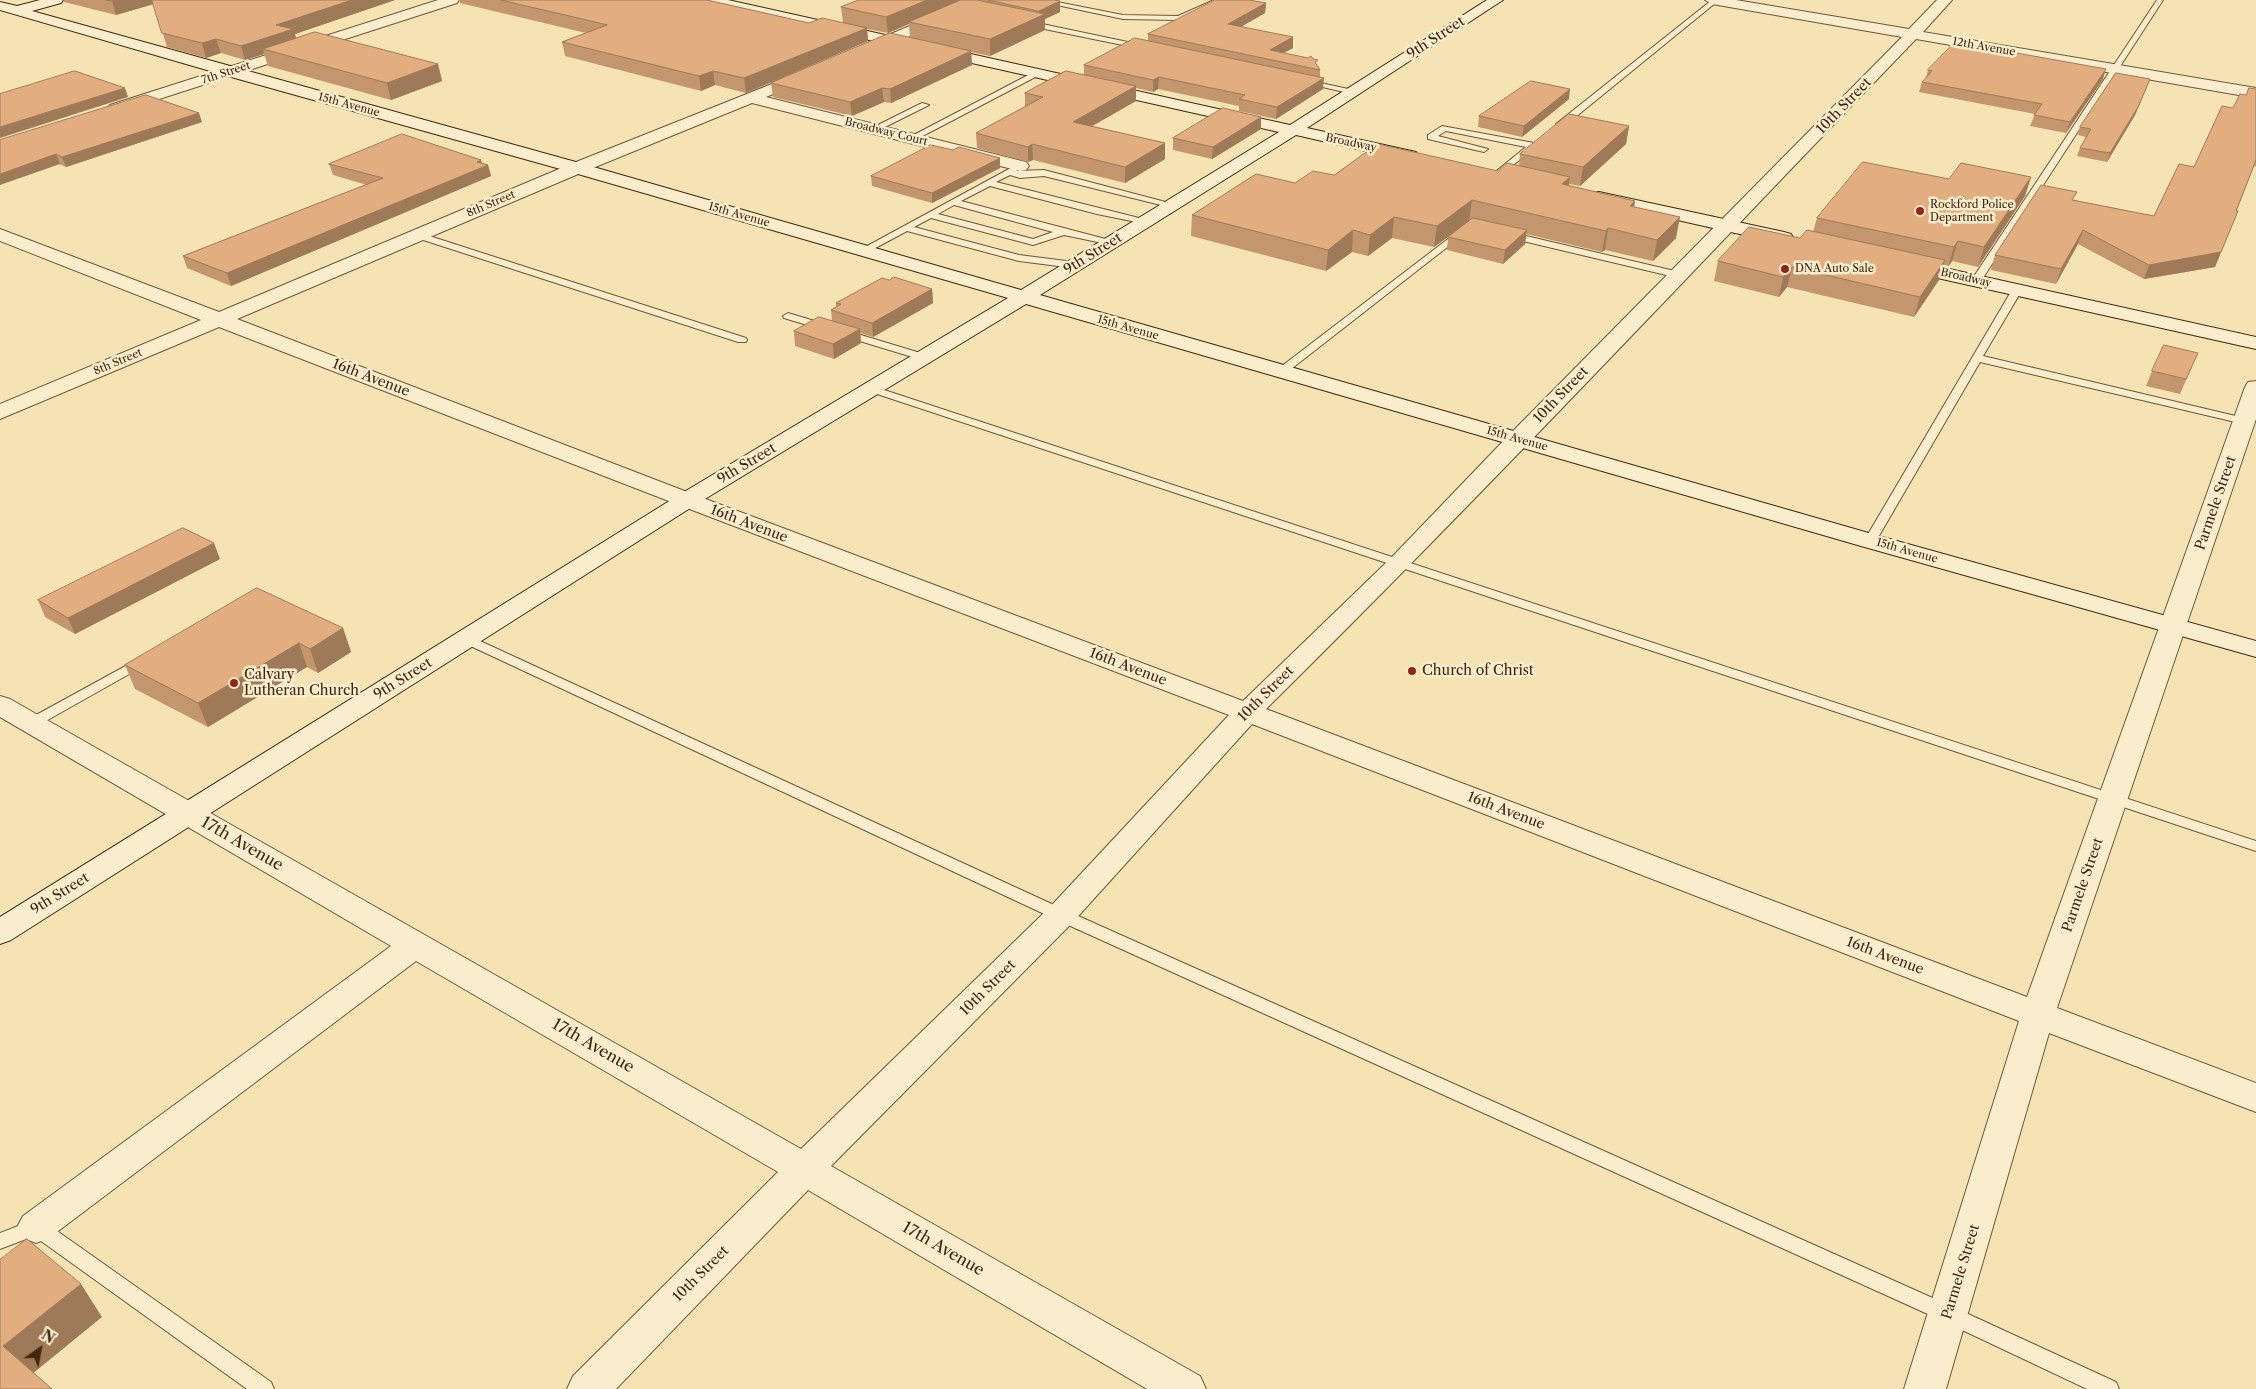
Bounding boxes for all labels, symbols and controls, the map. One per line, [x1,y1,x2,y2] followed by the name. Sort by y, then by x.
[1404,13,1468,63] street label: 9th Street
[1951,35,2017,59] street label: 12th Avenue
[200,59,252,87] street label: 7th Street
[1813,74,1875,138] street label: 10th Street
[317,90,381,120] street label: 15th Avenue
[843,115,929,149] street label: Broadway Court
[1324,131,1378,155] street label: Broadway
[465,188,517,220] street label: 8th Street
[1930,198,2014,224] place label: Rockford Police Department
[707,200,771,230] street label: 15th Avenue
[1914,205,1926,217] marker: Rockford Police Department
[1061,230,1125,278] street label: 9th Street
[1795,262,1874,276] place label: DNA Auto Sale
[1779,263,1791,275] marker: DNA Auto Sale
[1939,266,1993,290] street label: Broadway
[1096,313,1160,343] street label: 15th Avenue
[92,346,144,378] street label: 8th Street
[330,356,412,400] street label: 16th Avenue
[1530,363,1592,427] street label: 10th Street
[1485,424,1549,454] street label: 15th Avenue
[715,440,779,488] street label: 9th Street
[2192,454,2240,552] street label: Parmele Street
[708,502,790,546] street label: 16th Avenue
[1875,536,1939,566] street label: 15th Avenue
[1087,645,1169,689] street label: 16th Avenue
[371,655,435,703] street label: 9th Street
[1235,663,1297,725] street label: 10th Street
[1422,663,1534,679] place label: Church of Christ
[1406,665,1418,677] marker: Church of Christ
[244,667,359,700] place label: Calvary Lutheran Church
[228,677,240,689] marker: Calvary Lutheran Church
[1465,789,1547,833] street label: 16th Avenue
[198,813,286,875] street label: 17th Avenue
[2059,836,2107,934] street label: Parmele Street
[28,870,92,918] street label: 9th Street
[1844,934,1926,978] street label: 16th Avenue
[957,957,1019,1019] street label: 10th Street
[549,1015,637,1077] street label: 17th Avenue
[899,1218,987,1280] street label: 17th Avenue
[1939,1222,1983,1322] street label: Parmele Street
[670,1243,732,1305] street label: 10th Street
[15,1324,65,1374] north arrow
[38,1326,58,1347] text: N

